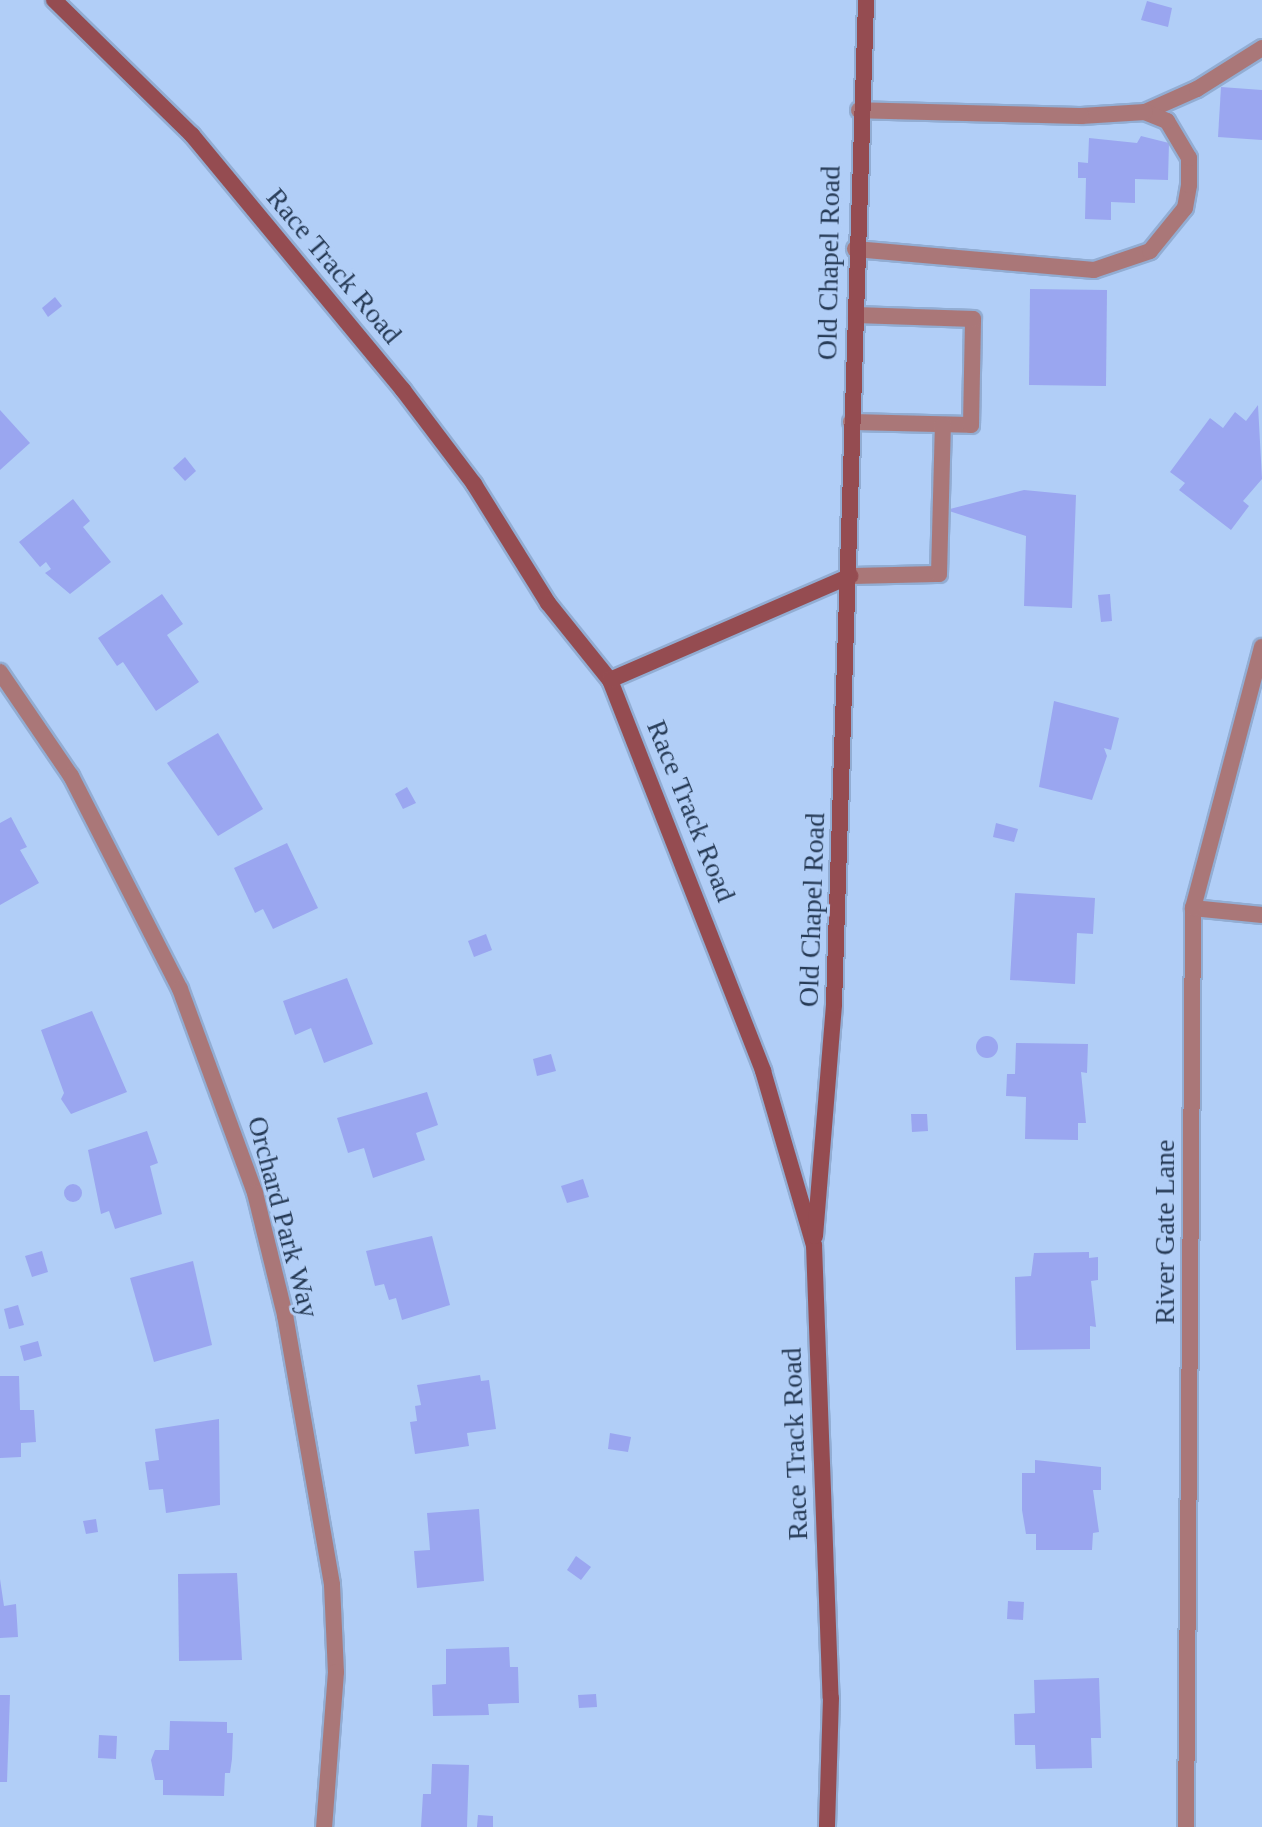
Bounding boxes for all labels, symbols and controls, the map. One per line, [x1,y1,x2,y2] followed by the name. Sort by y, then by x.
[811,166,847,360] street label: Old Chapel Road
[259,181,409,351] street label: Race Track Road
[639,715,743,907] street label: Race Track Road
[792,812,832,1008] street label: Old Chapel Road
[240,1112,326,1322] street label: Orchard Park Way
[1148,1139,1182,1325] street label: River Gate Lane
[775,1347,815,1541] street label: Race Track Road

